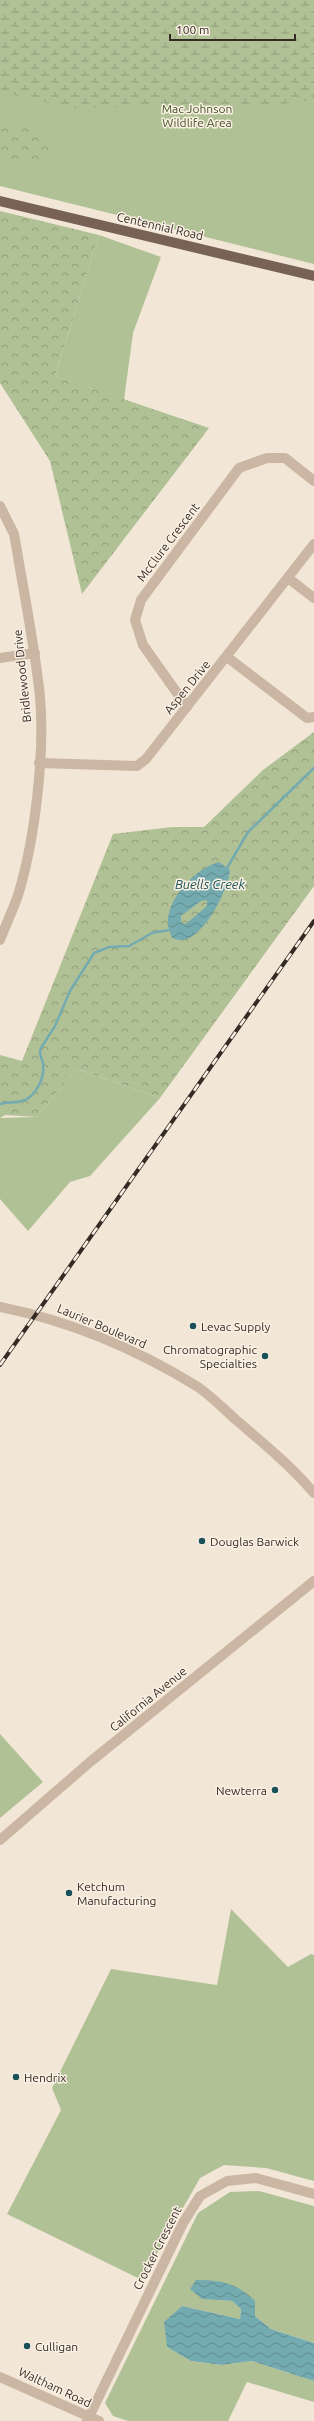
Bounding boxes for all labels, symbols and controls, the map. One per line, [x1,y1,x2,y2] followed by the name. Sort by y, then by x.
[170,16,295,42] scale bar
[176,23,209,36] text: 100 m
[162,102,232,129] park label: Mac Johnson Wildlife Area
[115,210,205,242] street label: Centennial Road
[134,500,202,584] street label: McClure Crescent
[11,629,33,723] street label: Bridlewood Drive
[162,658,212,716] street label: Aspen Drive
[175,877,245,891] water label: Buells Creek
[56,1301,148,1351] street label: Laurier Boulevard
[201,1320,270,1333] place label: Levac Supply
[188,1321,198,1331] marker: Levac Supply
[163,1343,257,1370] place label: Chromatographic Specialties
[260,1351,270,1361] marker: Chromatographic Specialties
[210,1535,299,1548] place label: Douglas Barwick
[197,1536,207,1546] marker: Douglas Barwick
[107,1664,189,1734] street label: California Avenue
[216,1784,267,1797] place label: Newterra
[270,1785,280,1795] marker: Newterra
[77,1880,156,1907] place label: Ketchum Manufacturing
[64,1888,74,1898] marker: Ketchum Manufacturing
[24,2071,66,2084] place label: Hendrix
[11,2072,21,2082] marker: Hendrix
[130,2204,184,2292] street label: Crocker Crescent
[35,2340,78,2353] place label: Culligan
[22,2341,32,2351] marker: Culligan
[17,2364,93,2410] street label: Waltham Road

